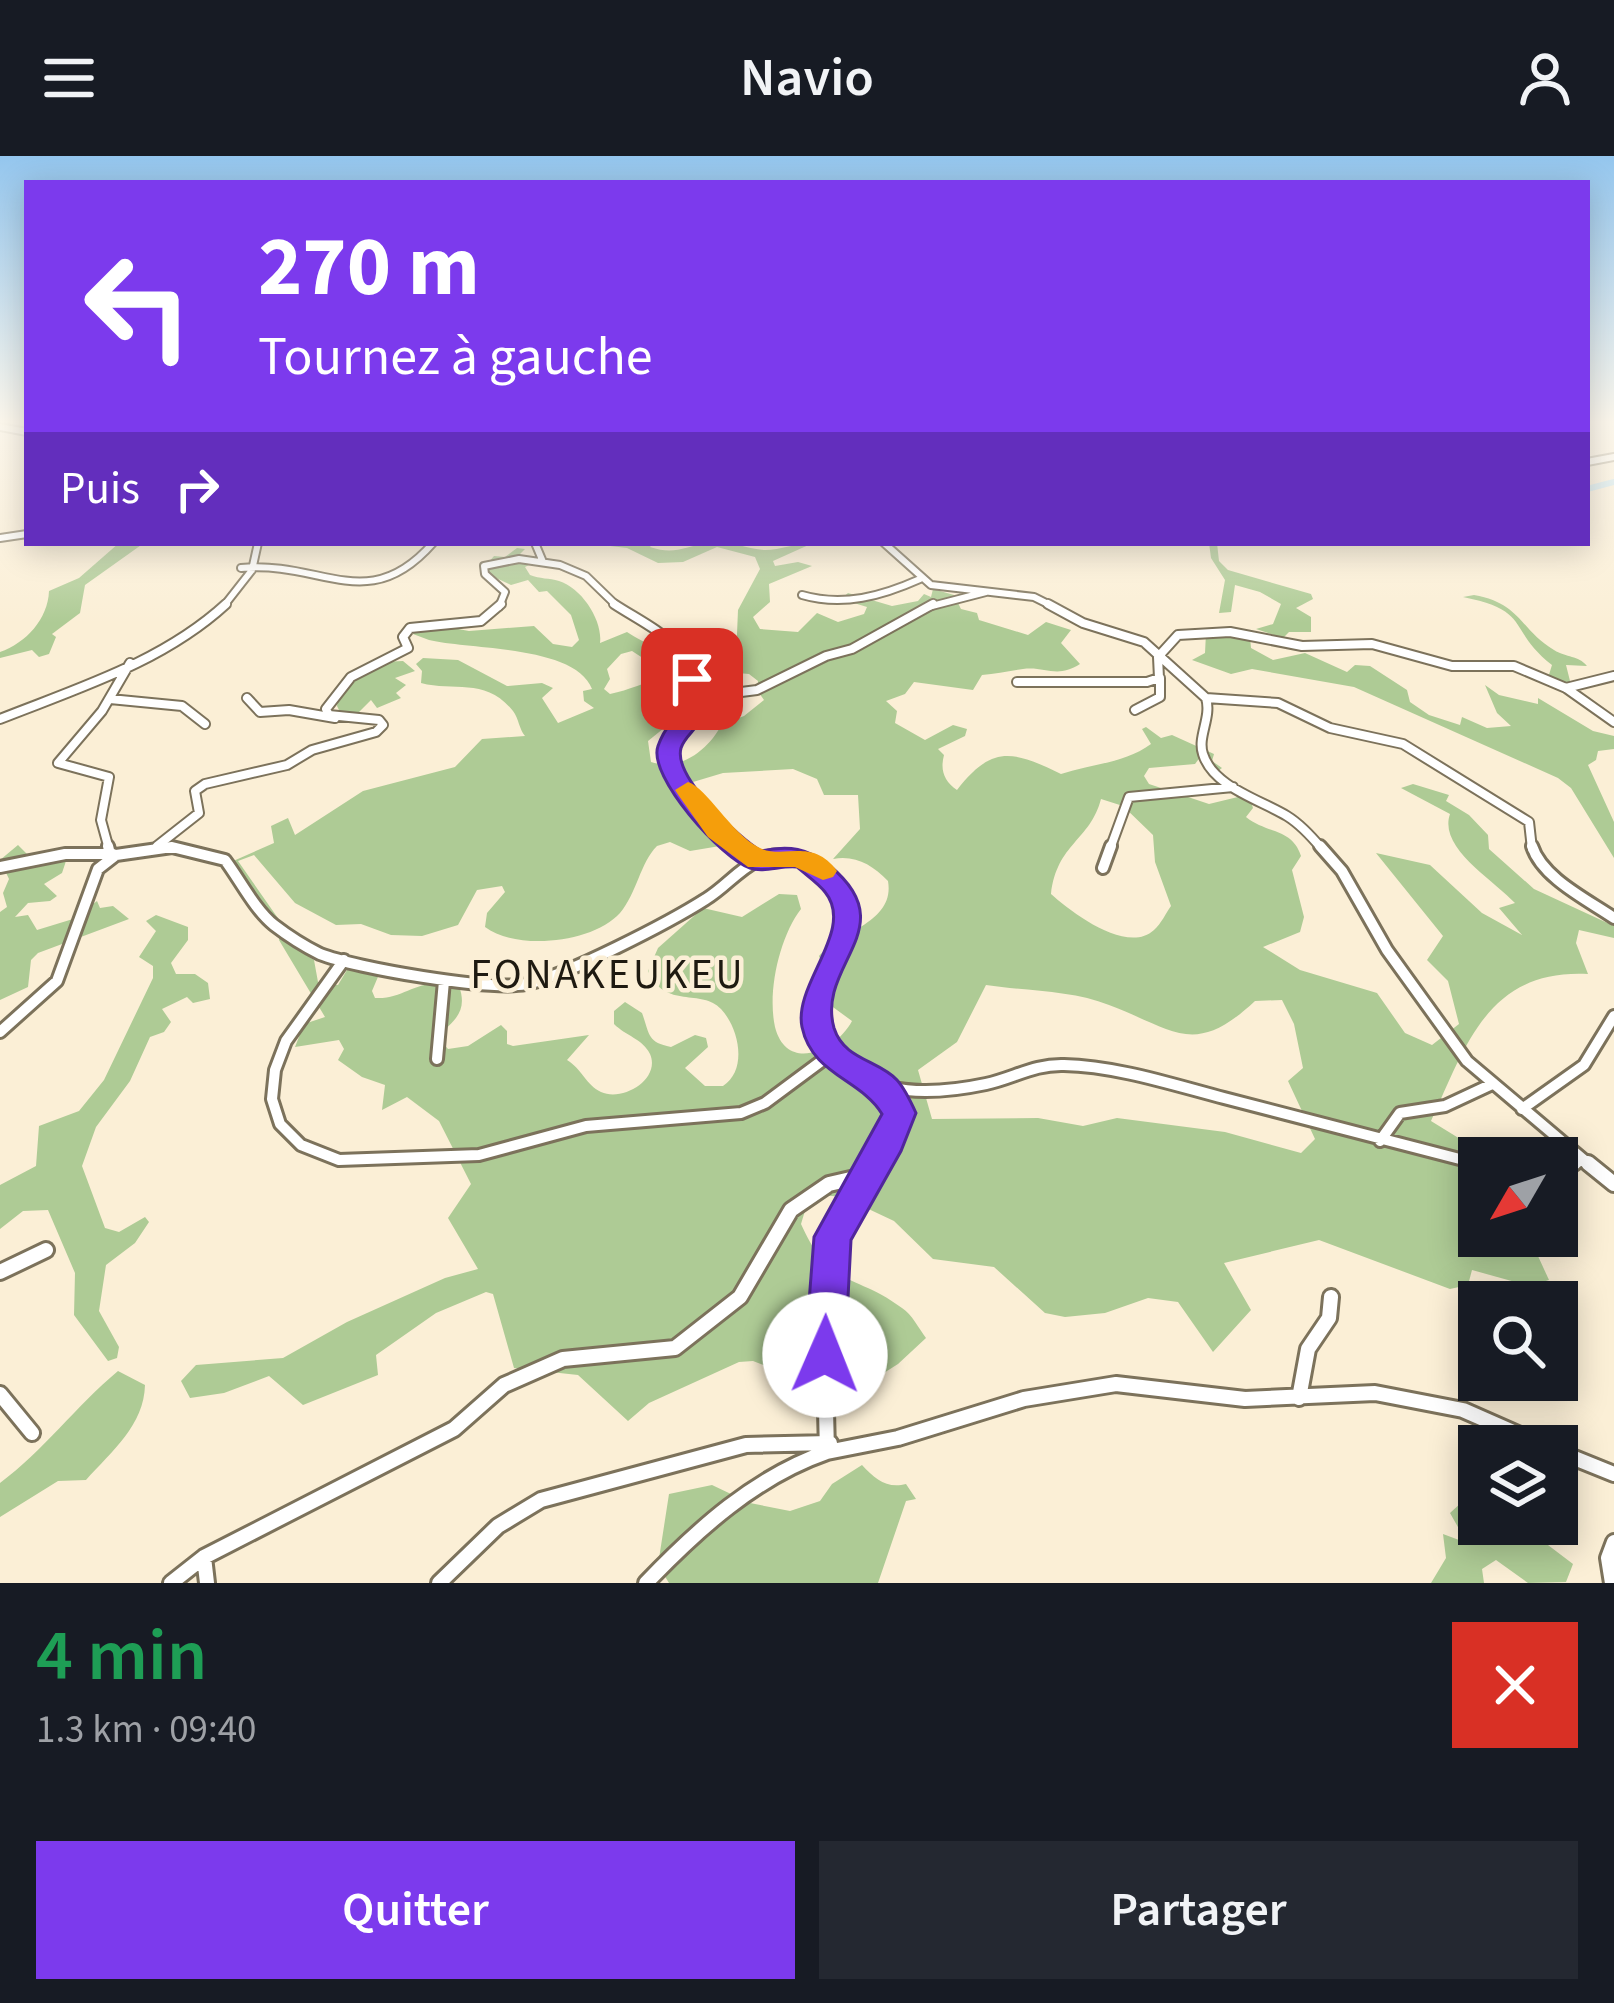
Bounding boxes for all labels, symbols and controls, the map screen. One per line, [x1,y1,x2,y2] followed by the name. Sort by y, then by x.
[740,40,874,117] text: Navio
[36,45,102,111] icon: menu
[1512,45,1578,111] icon: person
[258,208,480,328] text: 270 m
[60,228,216,384] icon: left
[258,319,653,396] text: Tournez à gauche
[164,456,230,522] icon: right
[60,457,140,521] text: Puis
[641,628,743,730] pin
[659,646,725,712] icon: arrive
[470,945,746,1005] district label: FONAKEUKEU
[1458,1137,1578,1257] north arrow
[1458,1137,1578,1545] map controls
[1458,1281,1578,1401] button: search
[762,1292,888,1418] position arrow
[1458,1425,1578,1545] button: layers
[36,1605,207,1708] text: 4 min
[1452,1622,1578,1748] button: close
[36,1702,256,1758] text: 1.3 km · 09:40
[36,1841,795,1979] button: Quitter
[819,1841,1578,1979] button: Partager

